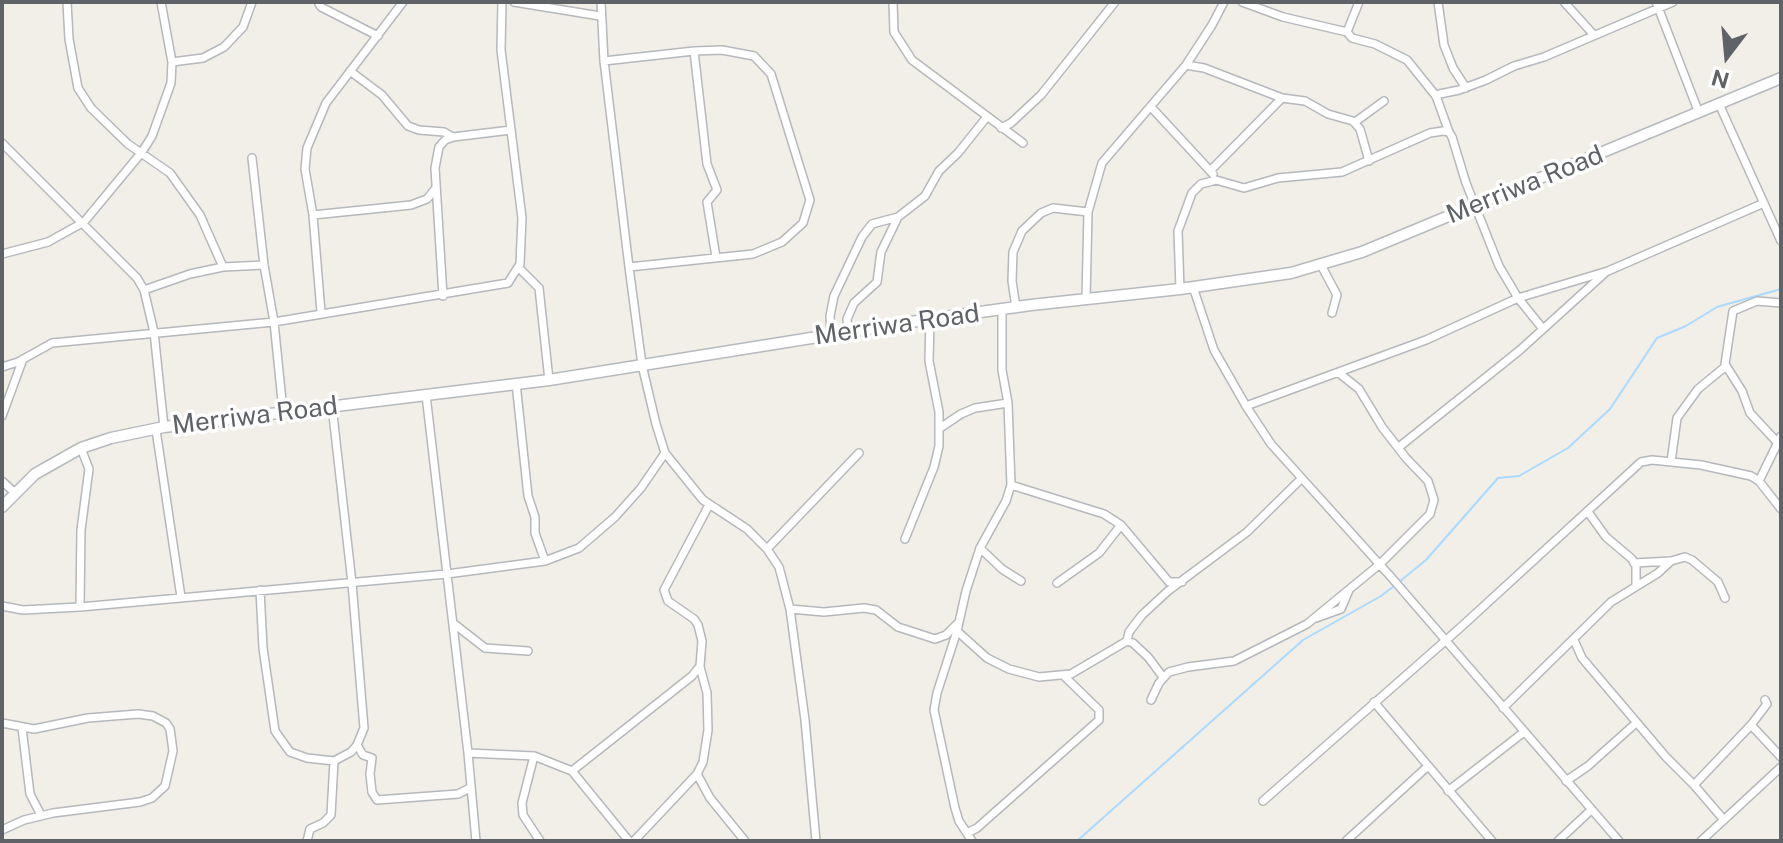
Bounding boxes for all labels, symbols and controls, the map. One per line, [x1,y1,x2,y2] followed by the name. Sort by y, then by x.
[1687,16,1767,96] north arrow
[1709,64,1732,94] text: N
[1442,139,1608,231] street label: Merriwa Road
[812,298,982,352] street label: Merriwa Road
[170,390,340,442] street label: Merriwa Road

